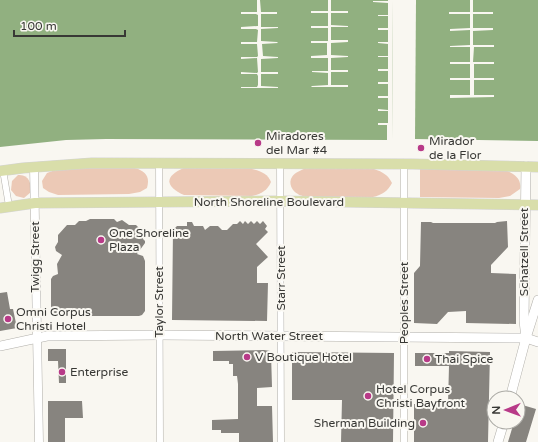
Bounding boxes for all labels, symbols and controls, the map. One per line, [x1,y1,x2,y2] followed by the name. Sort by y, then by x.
[14,12,125,38] scale bar
[20,19,57,33] text: 100 m
[266,129,328,157] place label: Miradores del Mar #4
[429,134,482,162] place label: Mirador de la Flor
[253,138,263,148] marker: Miradores del Mar #4
[416,143,426,153] marker: Mirador de la Flor
[194,195,344,209] street label: North Shoreline Boulevard
[517,207,531,296] street label: Schatzell Street
[28,221,42,293] street label: Twigg Street
[109,226,189,254] place label: One Shoreline Plaza
[96,235,106,245] marker: One Shoreline Plaza
[274,245,288,311] street label: Starr Street
[397,261,411,344] street label: Peoples Street
[152,266,166,338] street label: Taylor Street
[16,305,91,333] place label: Omni Corpus Christi Hotel
[3,314,13,324] marker: Omni Corpus Christi Hotel
[215,329,323,343] street label: North Water Street
[255,350,352,364] place label: V Boutique Hotel
[242,352,252,362] marker: V Boutique Hotel
[435,352,494,366] place label: Thai Spice
[422,354,432,364] marker: Thai Spice
[70,365,129,379] place label: Enterprise
[57,367,67,377] marker: Enterprise
[376,382,465,410] place label: Hotel Corpus Christi Bayfront
[486,390,526,430] north arrow
[363,391,373,401] marker: Hotel Corpus Christi Bayfront
[490,406,503,415] text: N
[314,416,415,430] place label: Sherman Building
[418,418,428,428] marker: Sherman Building

